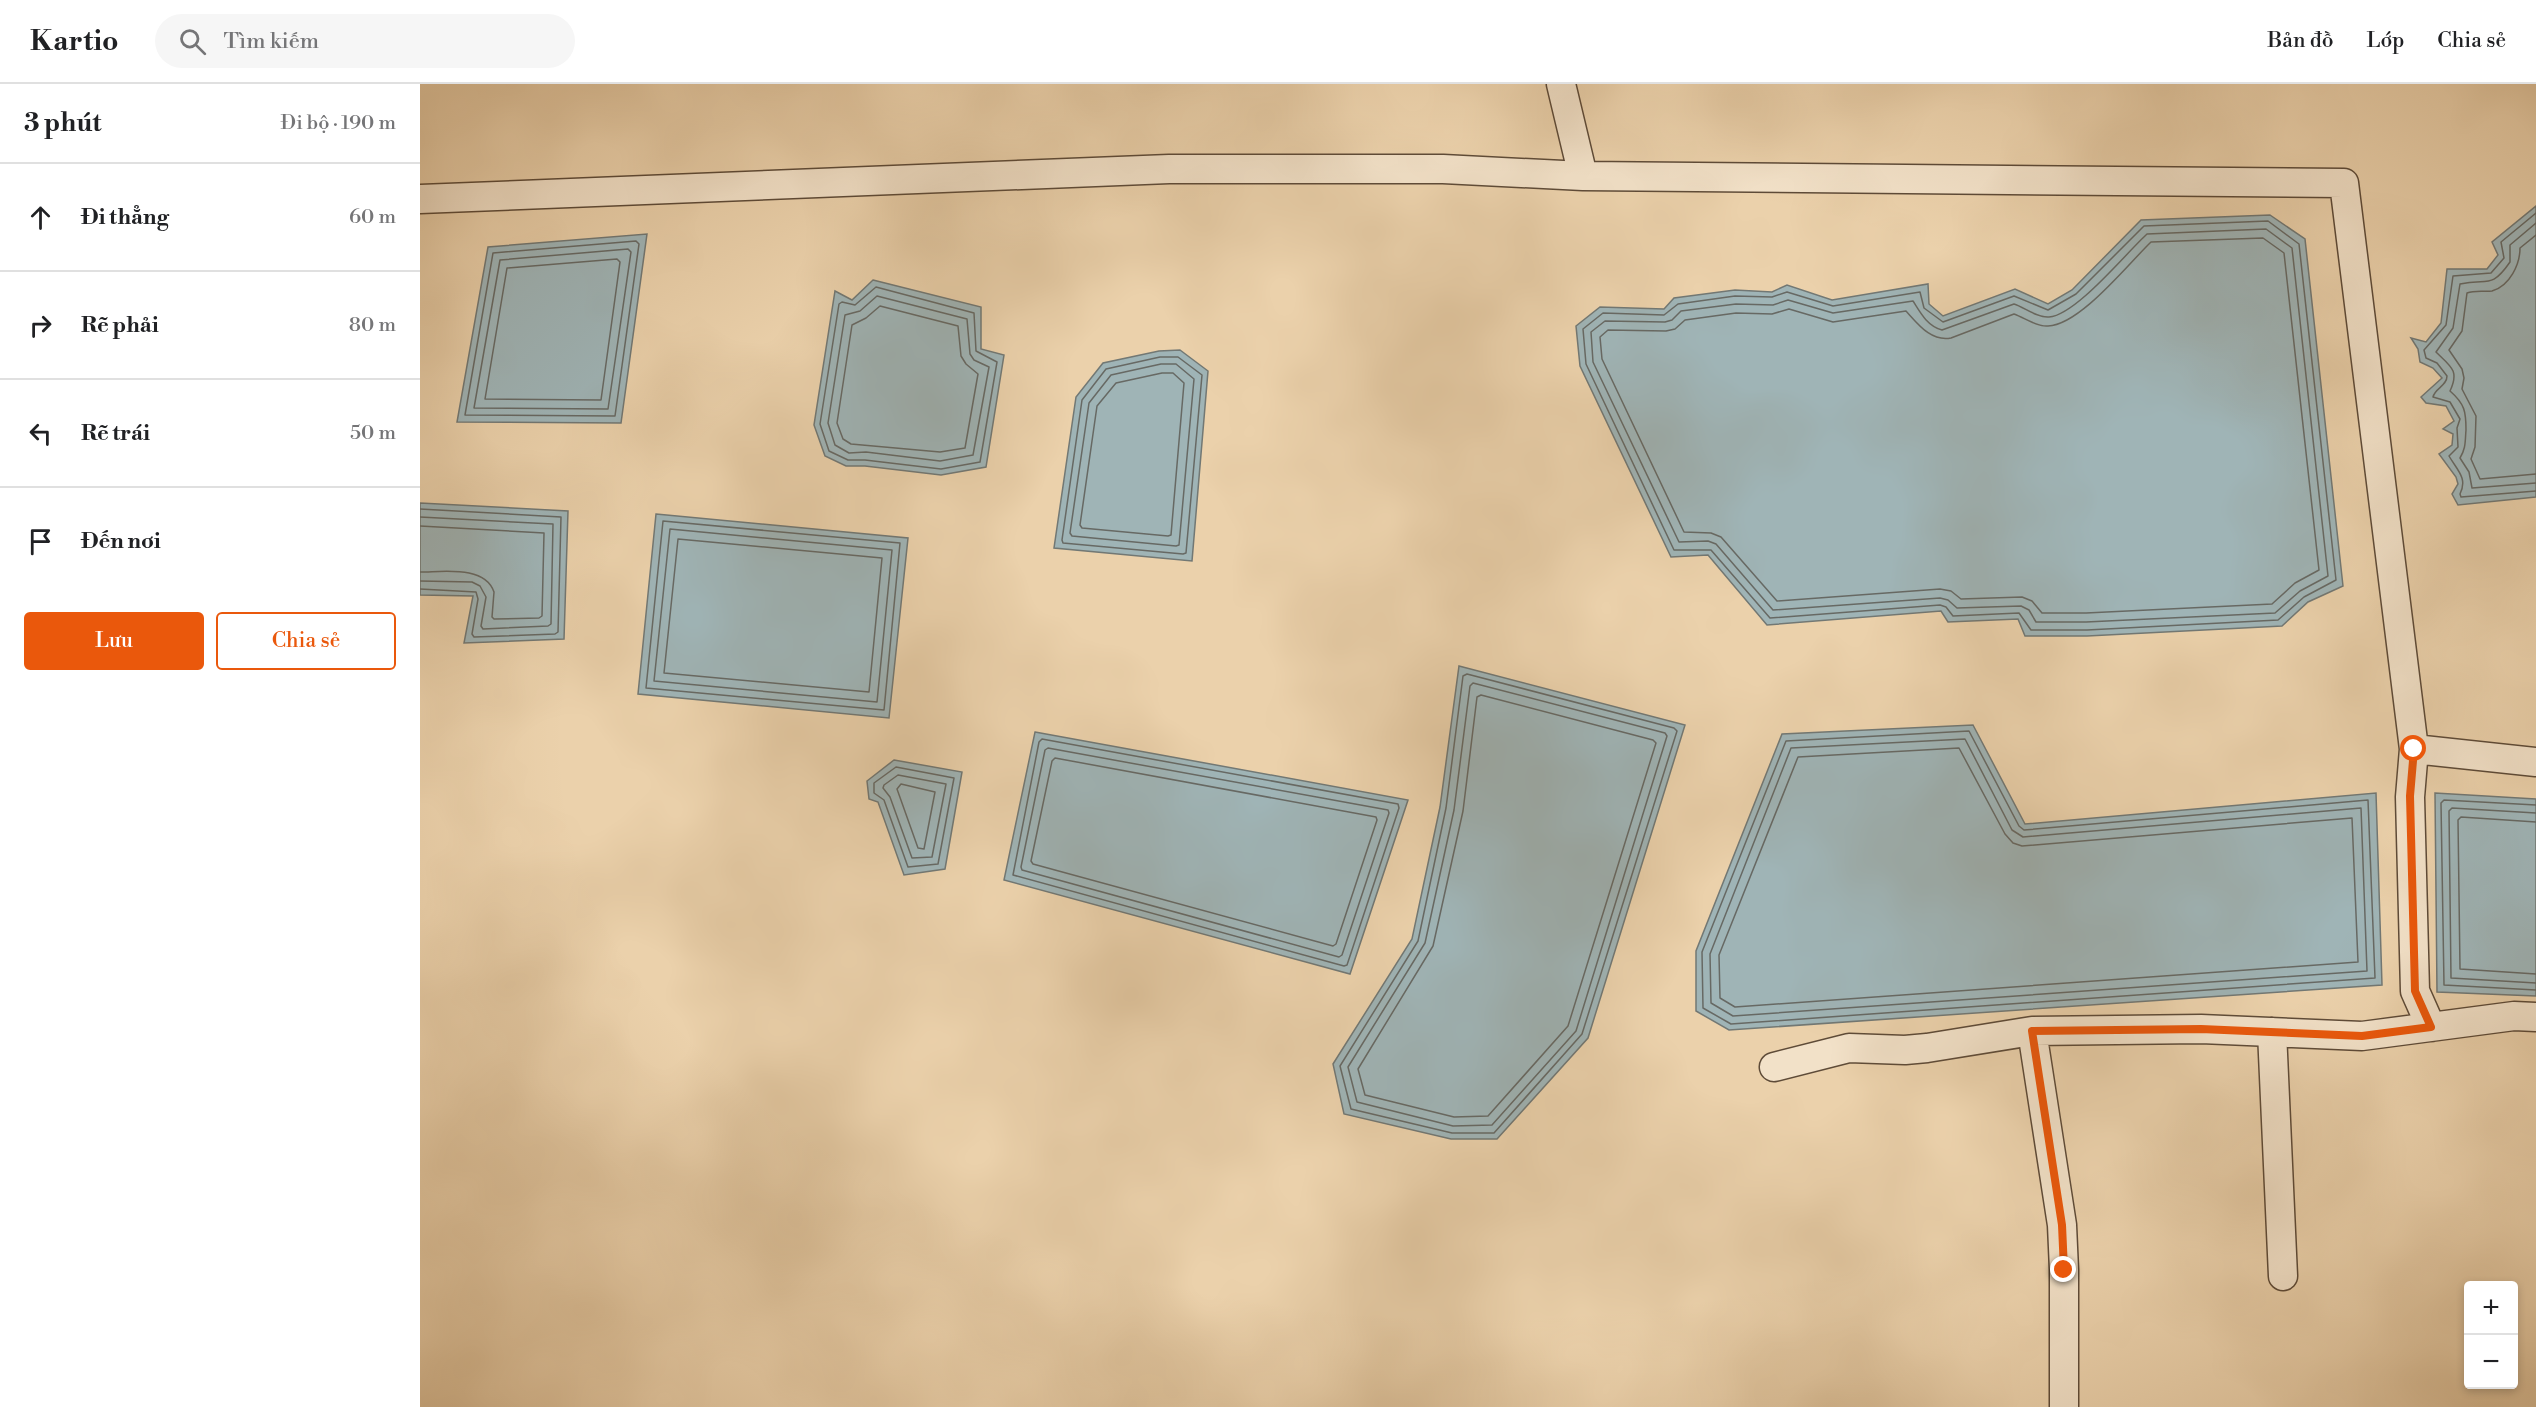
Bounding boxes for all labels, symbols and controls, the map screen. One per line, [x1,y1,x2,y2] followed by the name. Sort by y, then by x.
[155,14,575,68] search box
[30,24,119,59] text: Kartio
[176,25,209,58] icon: search
[224,28,319,55] text: Tìm kiếm
[2268,28,2334,54] text: Bản đồ
[2367,28,2404,54] text: Lớp
[2437,28,2506,54] text: Chia sẻ
[24,107,102,139] text: 3 phút
[281,111,396,136] text: Đi bộ · 190 m
[24,201,57,234] icon: ahead
[81,204,169,231] text: Đi thẳng
[349,205,396,230] text: 60 m
[24,309,57,342] icon: right
[81,312,159,339] text: Rẽ phải
[349,313,396,338] text: 80 m
[24,417,57,450] icon: left
[81,420,150,447] text: Rẽ trái
[350,421,396,446] text: 50 m
[24,525,57,558] icon: arrive
[81,528,161,555] text: Đến nơi
[24,612,204,670] button: Lưu
[216,612,396,670] button: Chia sẻ
[2400,735,2426,761] route start
[2050,1256,2076,1282] route end
[2464,1281,2518,1389] map controls
[2464,1281,2518,1335] button: +
[2464,1335,2518,1389] button: −

